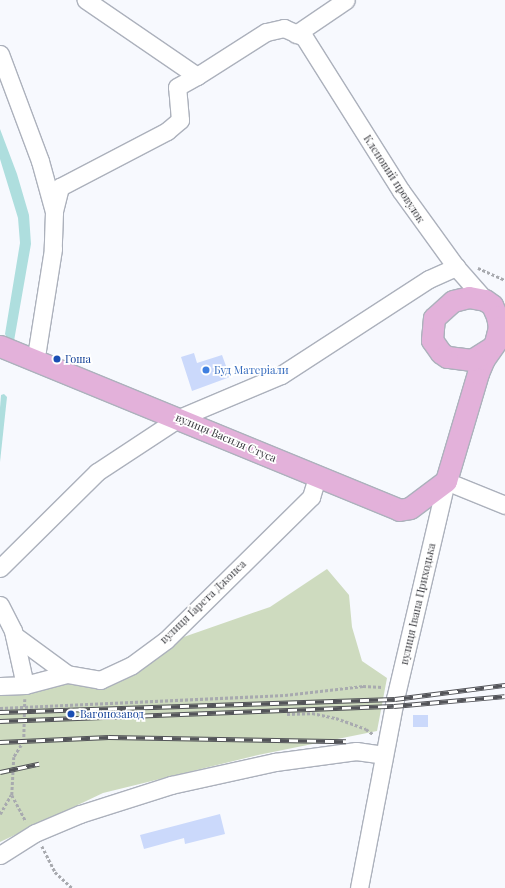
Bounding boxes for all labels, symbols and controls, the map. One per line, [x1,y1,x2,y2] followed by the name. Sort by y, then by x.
[361,132,427,226] street label: Кленовий провулок
[65,352,91,366] place label: Гоша
[52,354,62,364] marker: Гоша
[214,363,289,377] place label: Буд Матерiали
[201,365,211,375] marker: Буд Матерiали
[174,411,278,465] street label: вулиця Василя Стуса
[398,542,438,666] street label: вулиця Івана Приходька
[157,558,249,646] street label: вулиця Ґарета Джонса
[80,707,144,721] place label: Вагонозавод
[65,708,77,720] marker: Вагонозавод

